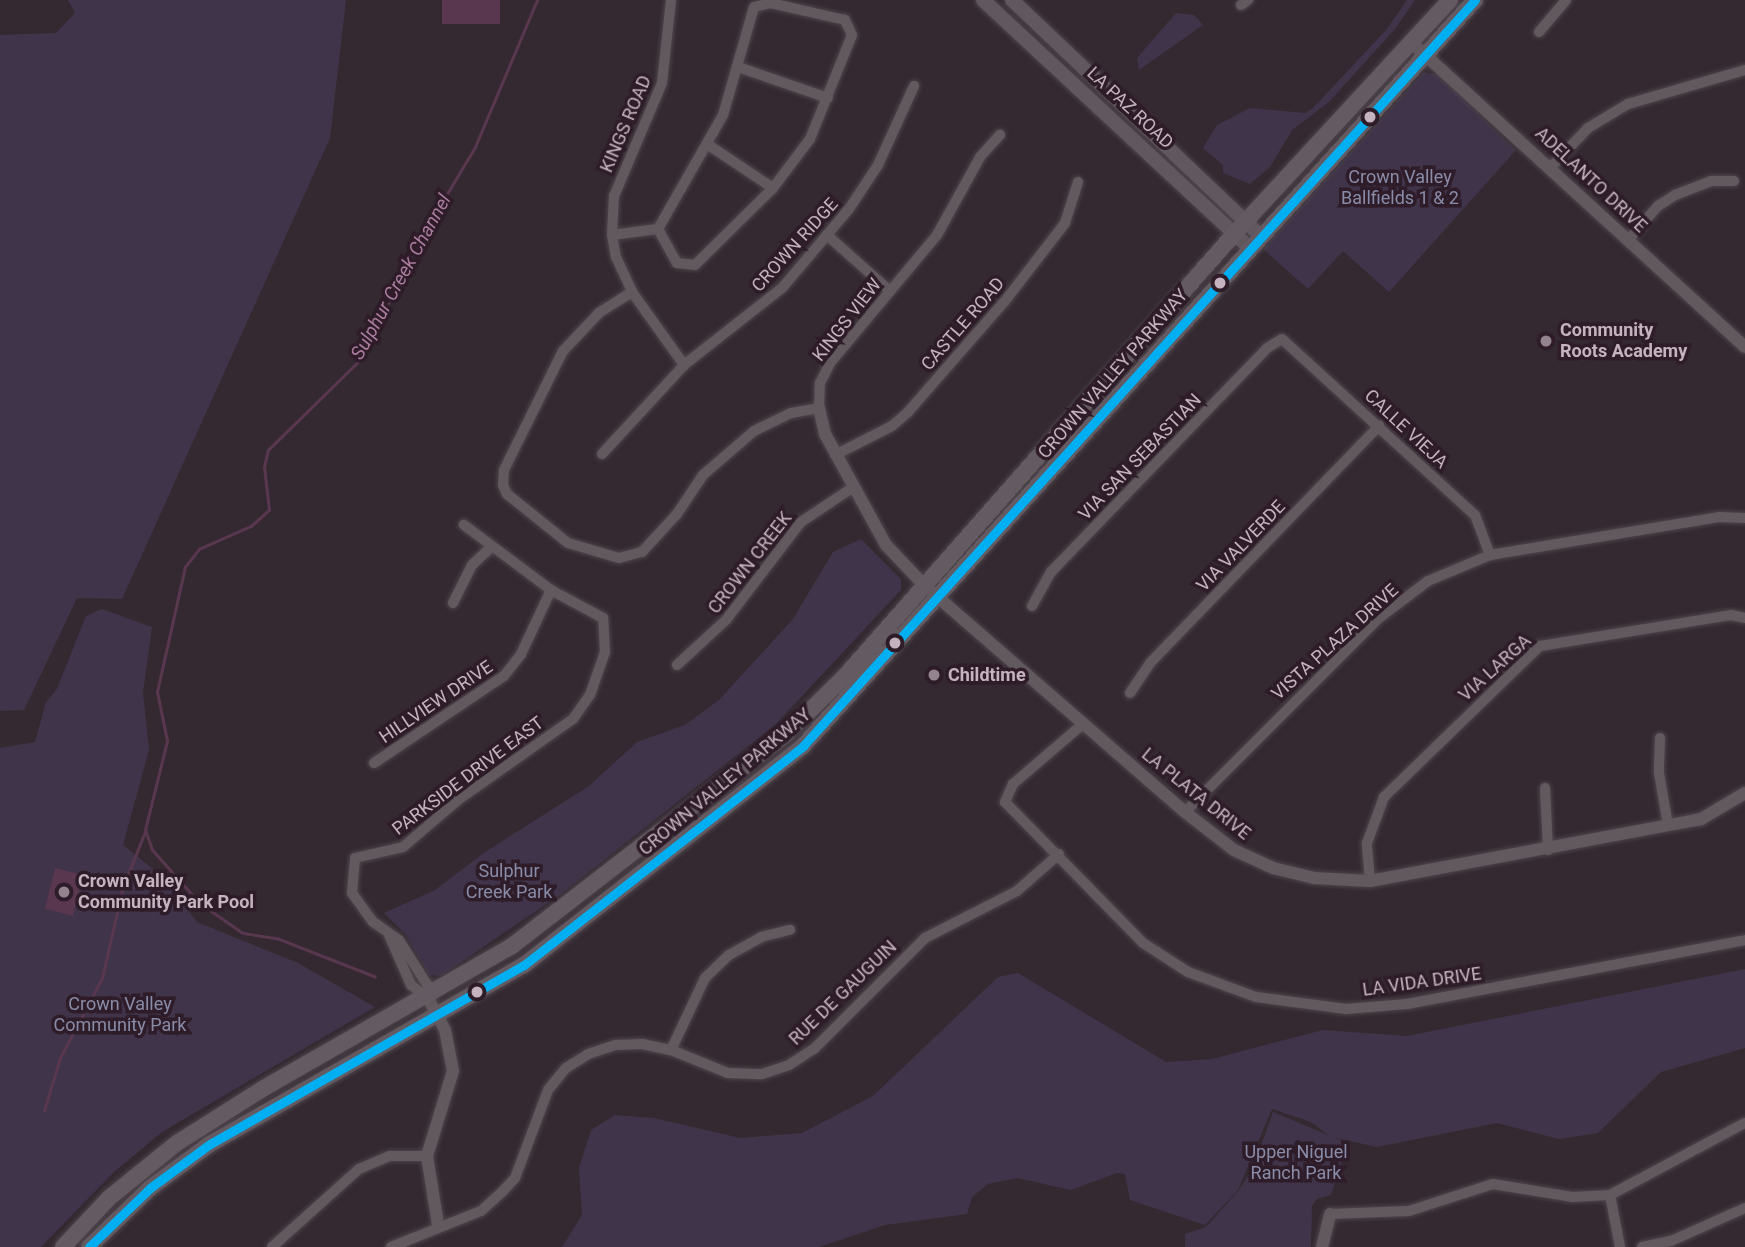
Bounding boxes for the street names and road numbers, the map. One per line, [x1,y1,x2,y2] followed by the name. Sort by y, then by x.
[1082,63,1178,153] street label: LA PAZ ROAD
[596,72,656,176] street label: KINGS ROAD
[1531,123,1651,237] street label: ADELANTO DRIVE
[747,194,843,296] street label: CROWN RIDGE
[917,273,1009,375] street label: CASTLE ROAD
[808,274,886,366] street label: KINGS VIEW
[1034,285,1192,463] street label: CROWN VALLEY PARKWAY
[1360,385,1452,473] street label: CALLE VIEJA
[1074,389,1206,525] street label: VIA SAN SEBASTIAN
[1192,496,1290,596] street label: VIA VALVERDE
[704,508,796,618] street label: CROWN CREEK
[1267,579,1403,705] street label: VISTA PLAZA DRIVE
[1455,630,1535,706] street label: VIA LARGA
[375,656,497,748] street label: HILLVIEW DRIVE
[635,704,815,860] street label: CROWN VALLEY PARKWAY
[388,712,548,840] street label: PARKSIDE DRIVE EAST
[1137,744,1255,844] street label: LA PLATA DRIVE
[785,936,901,1050] street label: RUE DE GAUGUIN
[1361,963,1483,1001] street label: LA VIDA DRIVE

